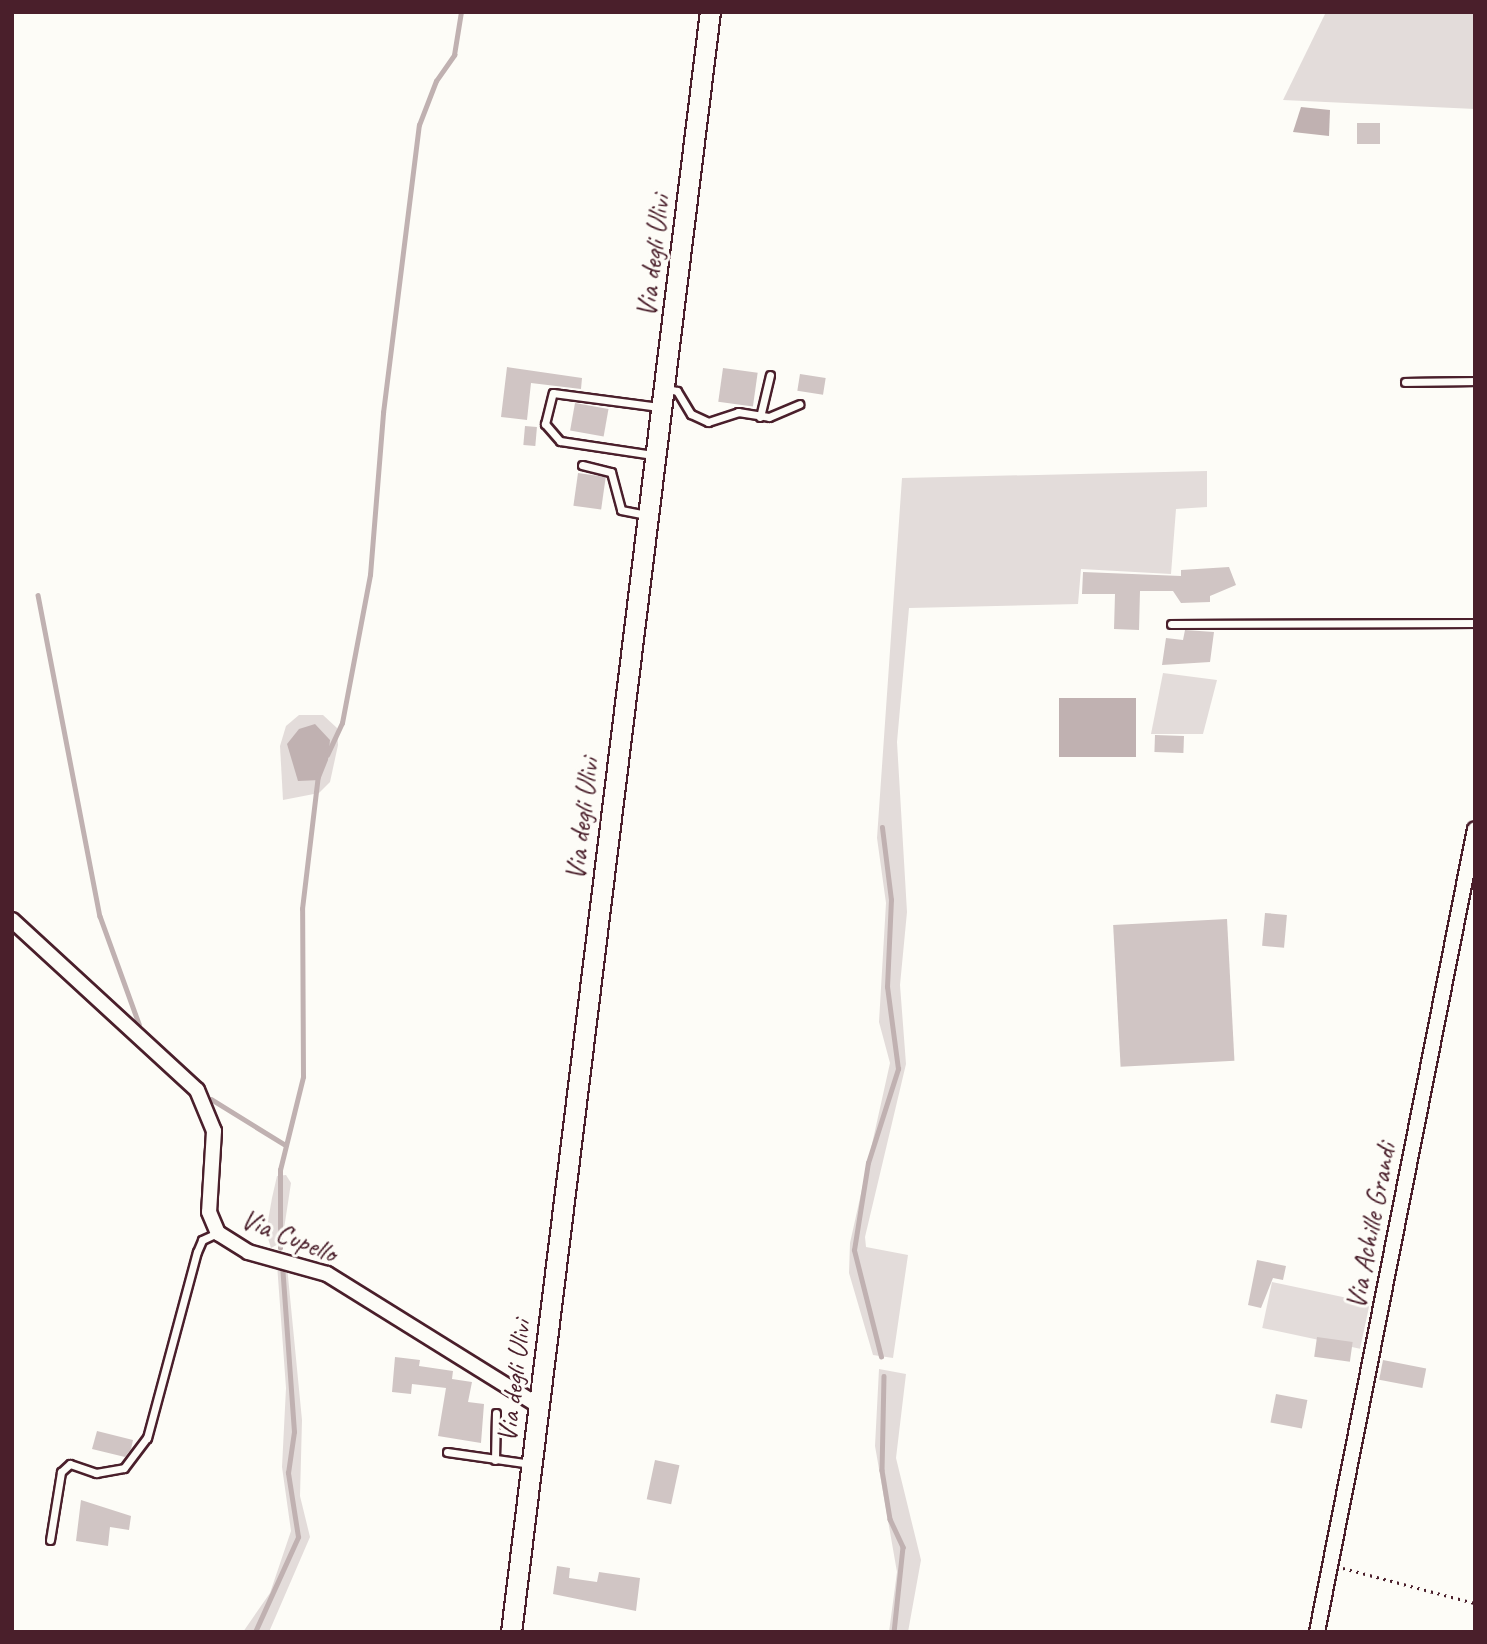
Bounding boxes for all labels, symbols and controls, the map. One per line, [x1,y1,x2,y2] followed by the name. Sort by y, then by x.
[629,193,677,319] street label: Via degli Ulivi
[558,756,606,882] street label: Via degli Ulivi
[1338,1140,1404,1312] street label: Via Achille Grandi
[237,1202,341,1270] street label: Via Cupello
[490,1318,538,1444] street label: Via degli Ulivi

